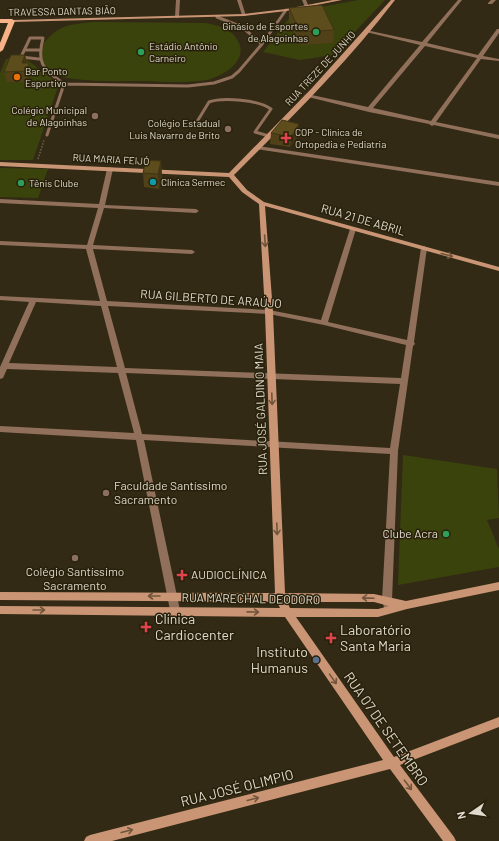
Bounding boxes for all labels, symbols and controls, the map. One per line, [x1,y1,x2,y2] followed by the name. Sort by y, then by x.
[8,4,116,18] street label: TRAVESSA DANTAS BIÃO
[222,20,308,44] place label: Ginásio de Esportes de Alagoinhas
[311,27,321,37] marker: Ginásio de Esportes de Alagoinhas
[282,28,358,108] street label: RUA TREZE DE JUNHO
[149,40,218,64] place label: Estádio Antônio Carneiro
[136,47,146,57] marker: Estádio Antônio Carneiro
[25,65,67,89] place label: Bar Ponto Esportivo
[12,72,22,82] marker: Bar Ponto Esportivo
[11,104,87,128] place label: Colégio Municipal de Alagoinhas
[90,111,100,121] marker: Colégio Municipal de Alagoinhas
[129,117,220,141] place label: Colégio Estadual Luis Navarro de Brito
[223,124,233,134] marker: Colégio Estadual Luis Navarro de Brito
[295,126,386,150] place label: COP - Clínica de Ortopedia e Pediatria
[280,132,292,144] marker: COP - Clínica de Ortopedia e Pediatria
[72,151,150,167] street label: RUA MARIA FEIJÓ
[161,176,225,188] place label: Clínica Sermec
[29,177,79,189] place label: Tênis Clube
[148,177,158,187] marker: Clínica Sermec
[16,178,26,188] marker: Tênis Clube
[320,200,407,238] street label: RUA 21 DE ABRIL
[261,234,268,247] one-way arrow
[440,251,453,259] one-way arrow
[140,286,282,310] street label: RUA GILBERTO DE ARAÚJO
[251,343,269,475] street label: RUA JOSÉ GALDINO MAIA
[269,392,276,405] one-way arrow
[114,478,227,506] place label: Faculdade Santíssimo Sacramento
[101,488,111,498] marker: Faculdade Santíssimo Sacramento
[274,522,281,535] one-way arrow
[382,526,438,540] place label: Clube Acra
[441,529,451,539] marker: Clube Acra
[70,553,80,563] marker: Colégio Santíssimo Sacramento
[26,564,124,592] place label: Colégio Santíssimo Sacramento
[191,567,267,581] place label: AUDIOCLÍNICA
[176,569,188,581] marker: AUDIOCLÍNICA
[182,590,320,606] street label: RUA MARECHAL DEODORO
[148,592,161,600] one-way arrow
[362,595,375,602] one-way arrow
[32,606,45,614] one-way arrow
[246,608,259,616] one-way arrow
[155,610,234,643] place label: Clínica Cardiocenter
[140,621,152,633] marker: Clínica Cardiocenter
[340,621,411,654] place label: Laboratório Santa Maria
[325,632,337,644] marker: Laboratório Santa Maria
[251,643,308,676] place label: Instituto Humanus
[311,655,321,665] marker: Instituto Humanus
[341,668,432,789] street label: RUA 07 DE SETEMBRO
[329,673,337,684] one-way arrow
[179,765,295,810] street label: RUA JOSÉ OLIMPIO
[404,779,412,790] one-way arrow
[451,793,491,833] north arrow
[246,795,259,802] one-way arrow
[454,810,468,820] text: N
[121,827,134,835] one-way arrow

